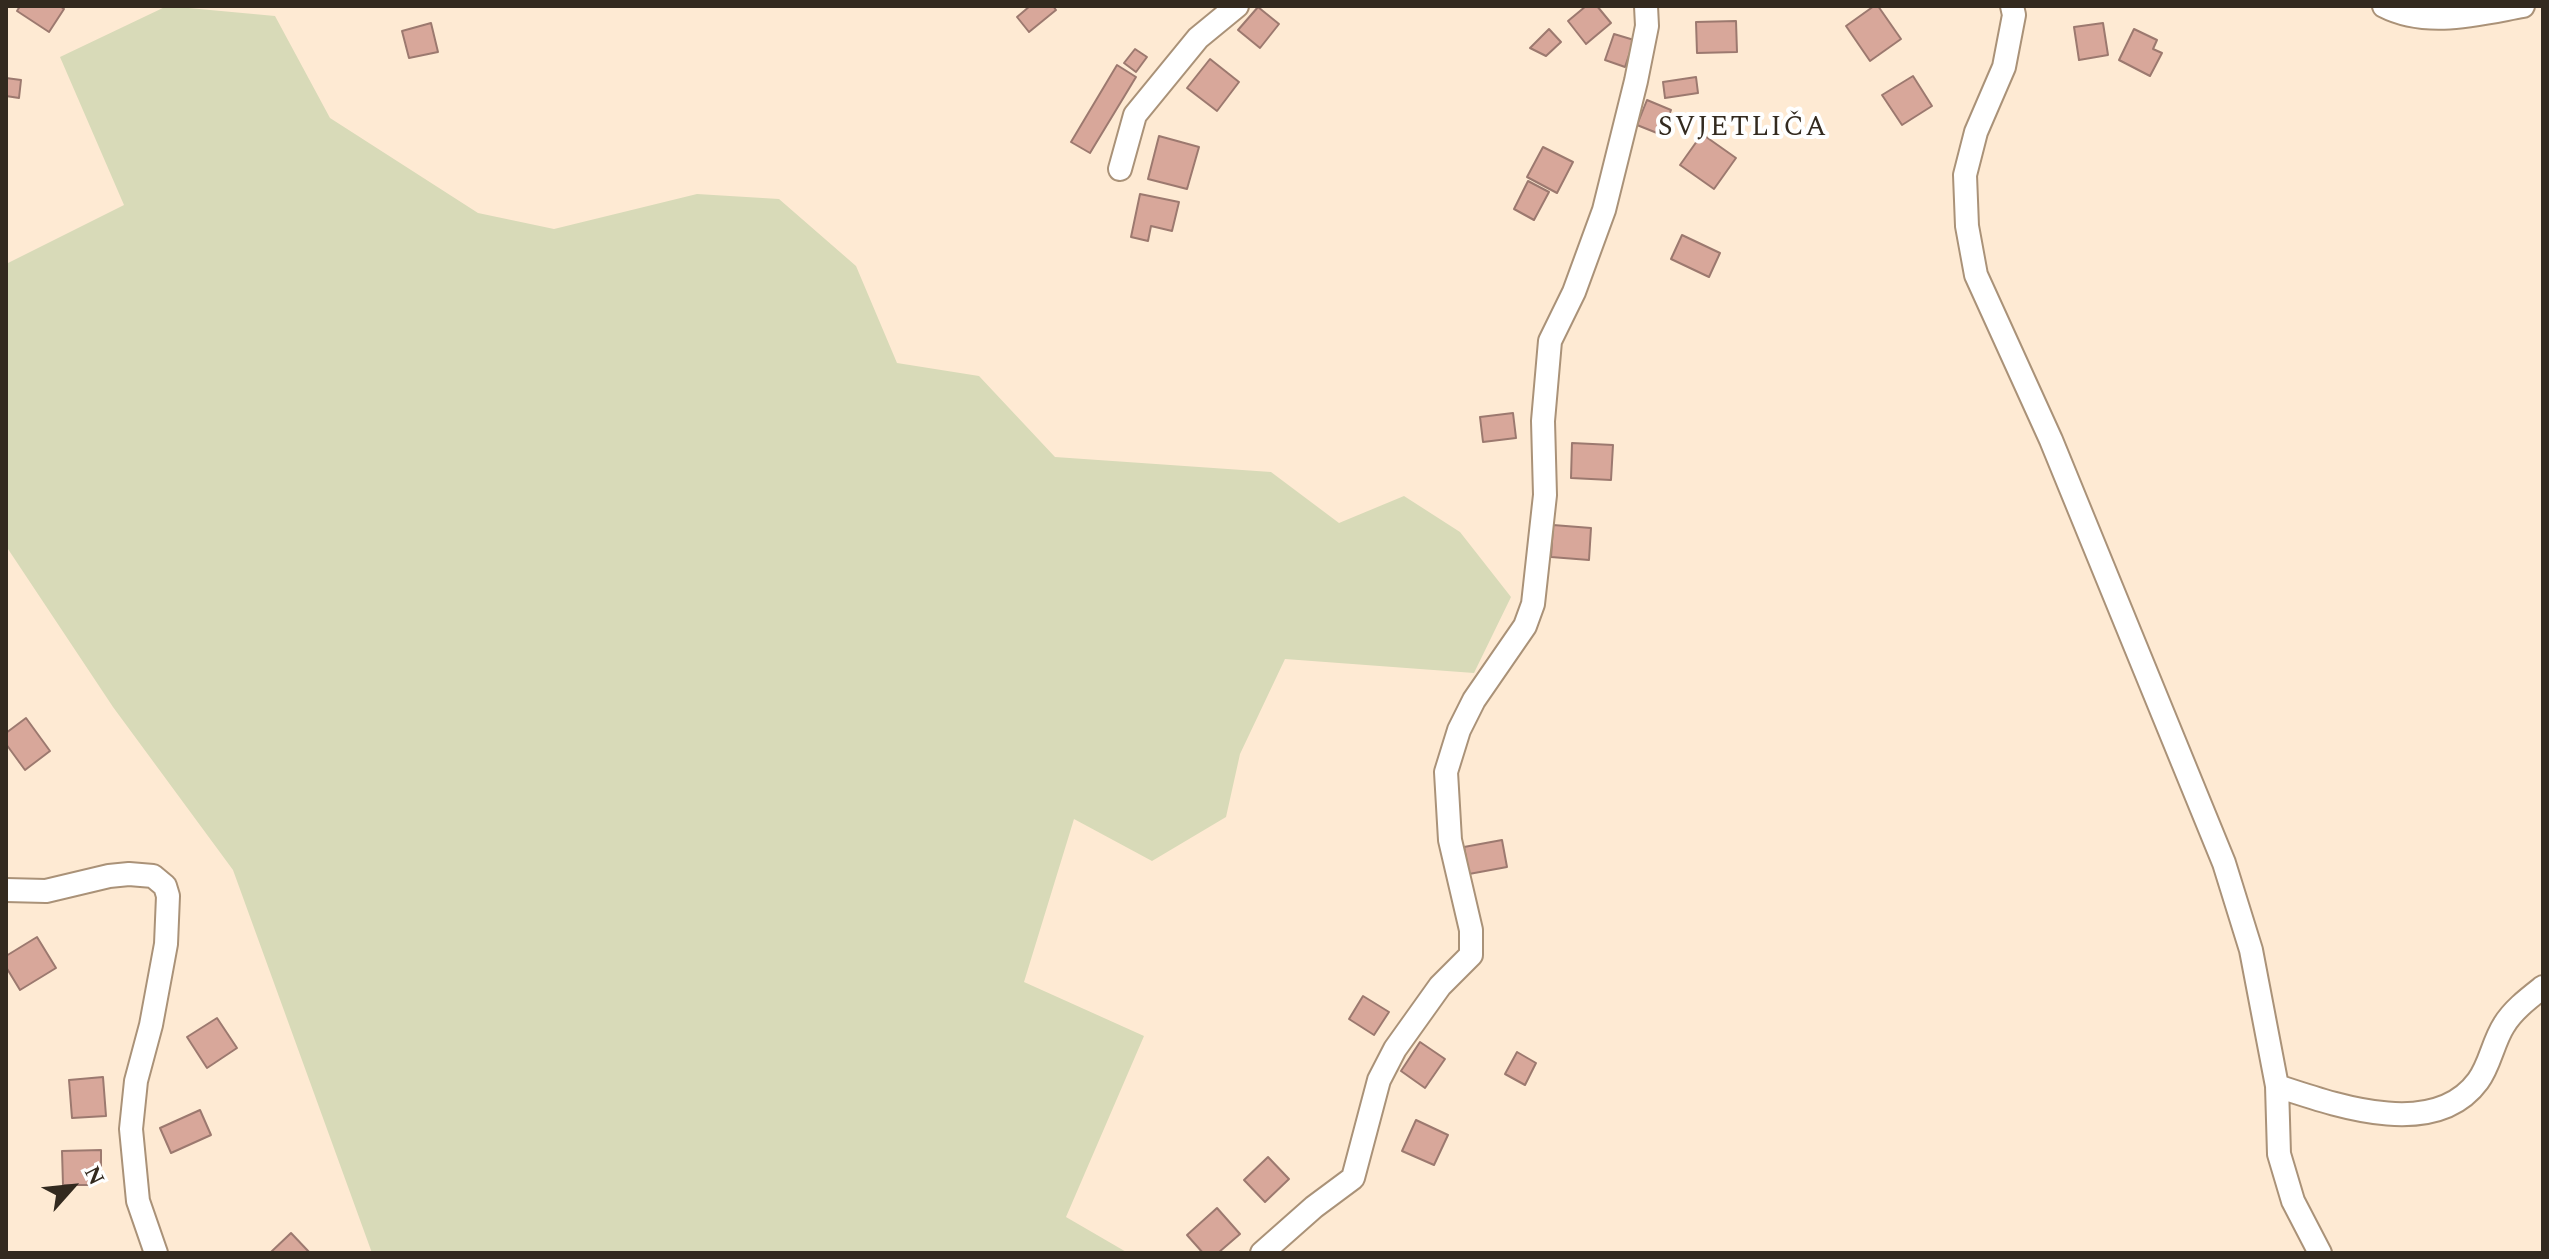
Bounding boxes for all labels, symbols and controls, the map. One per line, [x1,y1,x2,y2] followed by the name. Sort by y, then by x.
[1658,113,1828,147] district label: SVJETLIČA
[32,1147,112,1227] north arrow
[75,1160,113,1191] text: N

